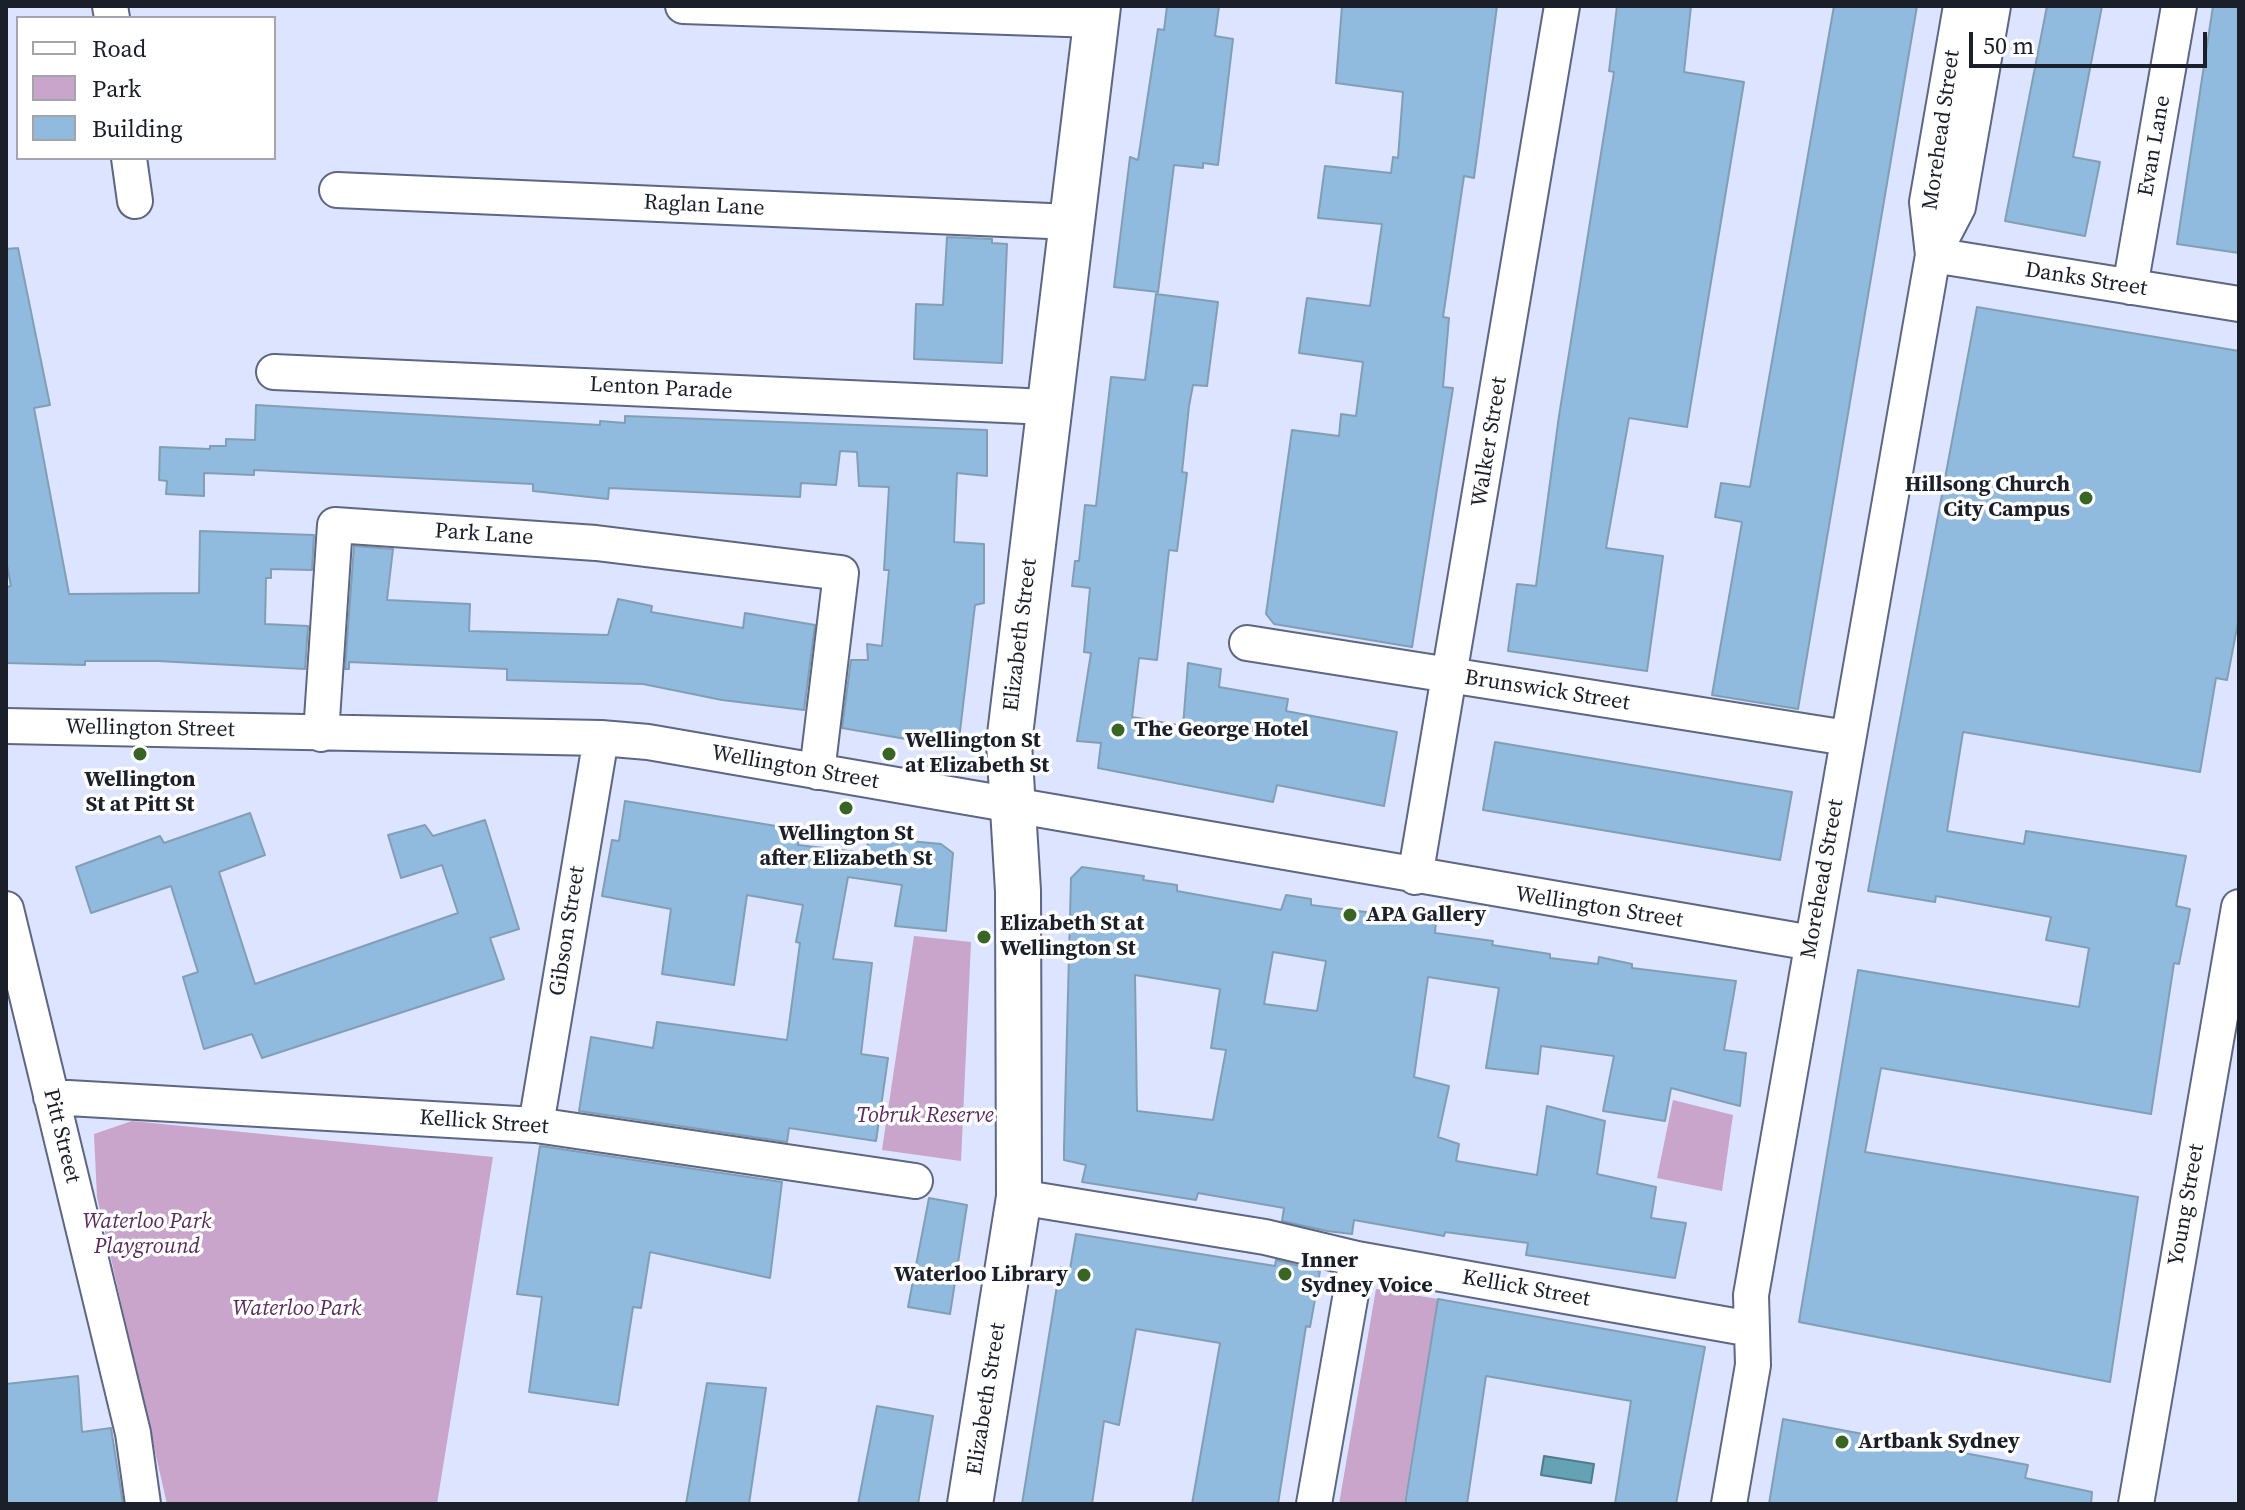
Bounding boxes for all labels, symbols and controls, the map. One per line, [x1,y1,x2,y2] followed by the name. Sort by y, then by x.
[16,16,276,160] legend
[1973,16,2211,66] scale bar
[1983,29,2034,62] text: 50 m
[92,32,146,65] text: Road
[1918,48,1966,212] street label: Morehead Street
[92,72,141,105] text: Park
[2133,94,2177,198] street label: Evan Lane
[92,112,183,145] text: Building
[643,190,765,222] street label: Raglan Lane
[2023,257,2149,303] street label: Danks Street
[589,372,733,406] street label: Lenton Parade
[1467,375,1513,509] street label: Walker Street
[1905,472,2070,524] place label: Hillsong Church City Campus
[2077,489,2095,507] marker: Hillsong Church City Campus
[434,518,534,552] street label: Park Lane
[999,557,1043,713] street label: Elizabeth Street
[1463,665,1631,717] street label: Brunswick Street
[65,714,235,744] street label: Wellington Street
[1134,717,1309,743] place label: The George Hotel
[1109,721,1127,739] marker: The George Hotel
[905,728,1049,780] place label: Wellington St at Elizabeth St
[709,740,881,796] street label: Wellington Street
[131,745,149,763] marker: Wellington St at Pitt St
[880,745,898,763] marker: Wellington St at Elizabeth St
[84,767,196,818] place label: Wellington St at Pitt St
[1796,797,1850,961] street label: Morehead Street
[837,799,855,817] marker: Wellington St after Elizabeth St
[760,821,932,872] place label: Wellington St after Elizabeth St
[545,864,591,998] street label: Gibson Street
[1513,882,1685,934] street label: Wellington Street
[1366,902,1486,928] place label: APA Gallery
[1341,906,1359,924] marker: APA Gallery
[1000,911,1144,962] place label: Elizabeth St at Wellington St
[975,928,993,946] marker: Elizabeth St at Wellington St
[37,1086,85,1186] street label: Pitt Street
[856,1103,994,1129] park label: Tobruk Reserve
[419,1105,549,1141] street label: Kellick Street
[2163,1142,2211,1268] street label: Young Street
[83,1209,211,1260] park label: Waterloo Park Playground
[1301,1248,1433,1300] place label: Inner Sydney Voice
[894,1262,1068,1288] place label: Waterloo Library
[1276,1265,1294,1283] marker: Inner Sydney Voice
[1460,1265,1592,1313] street label: Kellick Street
[1075,1266,1093,1284] marker: Waterloo Library
[233,1296,361,1322] park label: Waterloo Park
[962,1321,1012,1477] street label: Elizabeth Street
[1858,1429,2020,1455] place label: Artbank Sydney
[1833,1433,1851,1451] marker: Artbank Sydney

